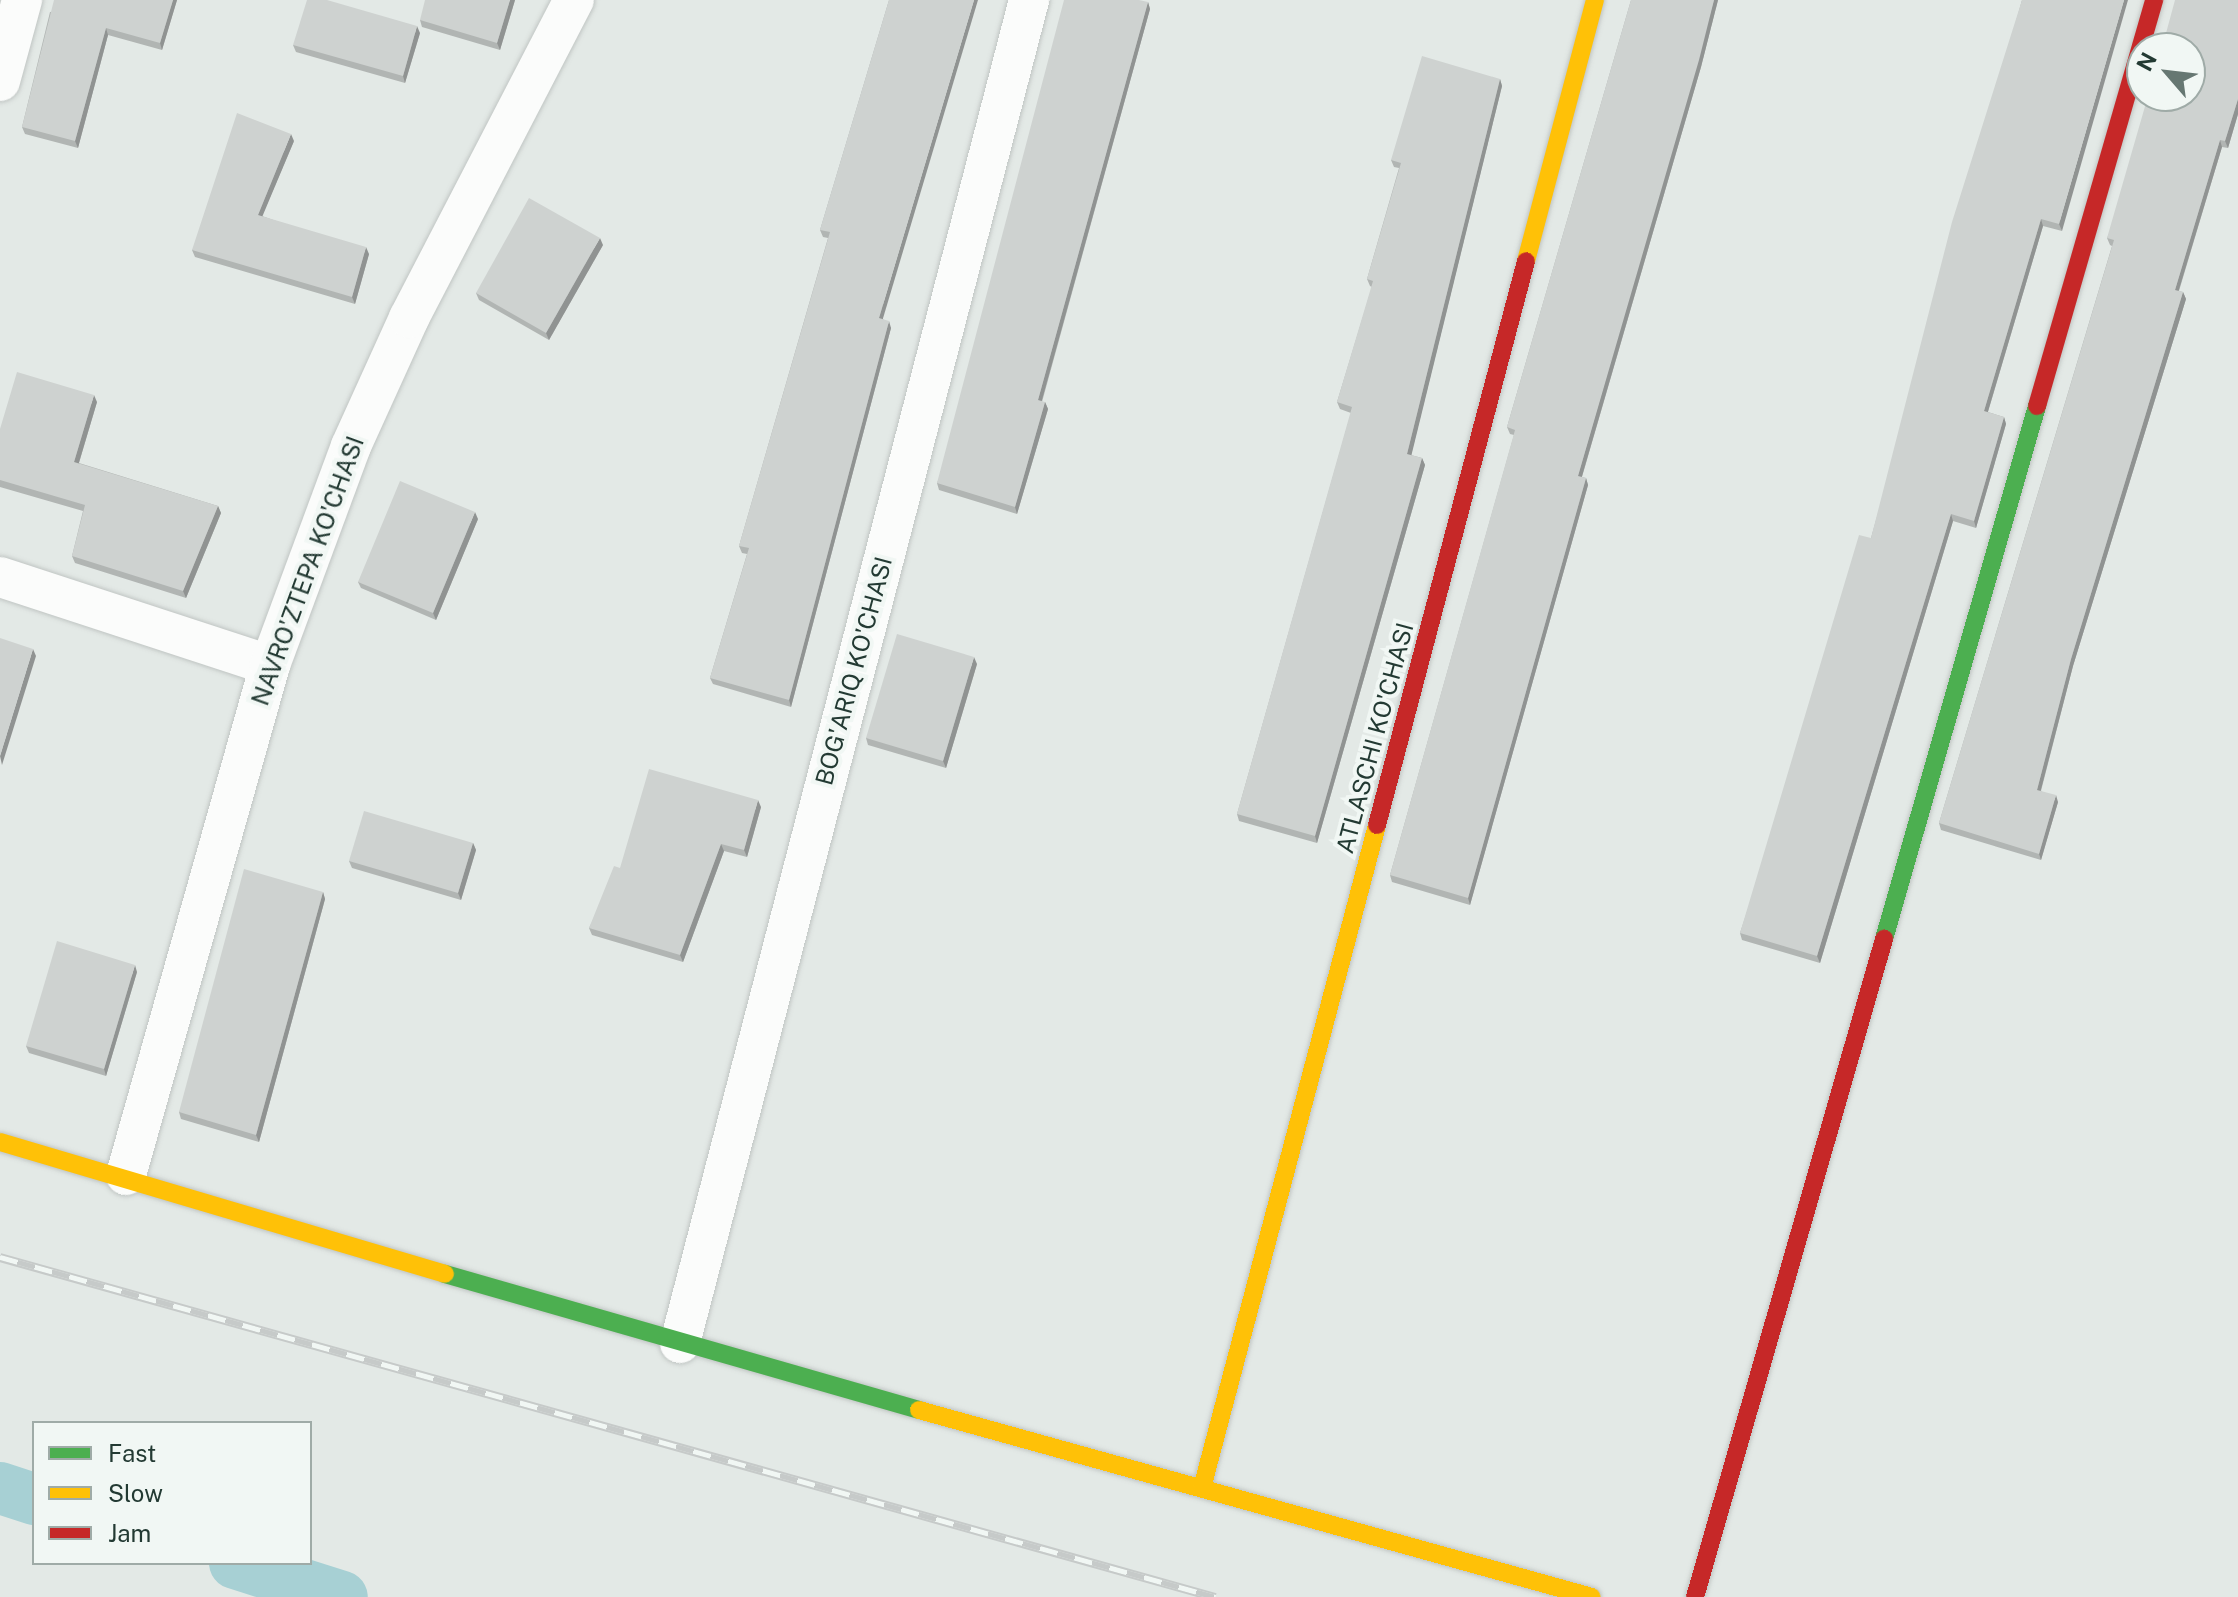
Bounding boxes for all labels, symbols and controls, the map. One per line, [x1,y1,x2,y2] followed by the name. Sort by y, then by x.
[2126,32,2206,112] north arrow
[2131,48,2162,75] text: N
[246,433,370,709] street label: NAVRO'ZTEPA KO'CHASI
[810,554,898,788] street label: BOG'ARIQ KO'CHASI
[1330,619,1420,857] street label: ATLASCHI KO'CHASI
[32,1421,312,1565] legend
[108,1439,156,1467] text: Fast
[108,1479,163,1507] text: Slow
[108,1519,151,1547] text: Jam

